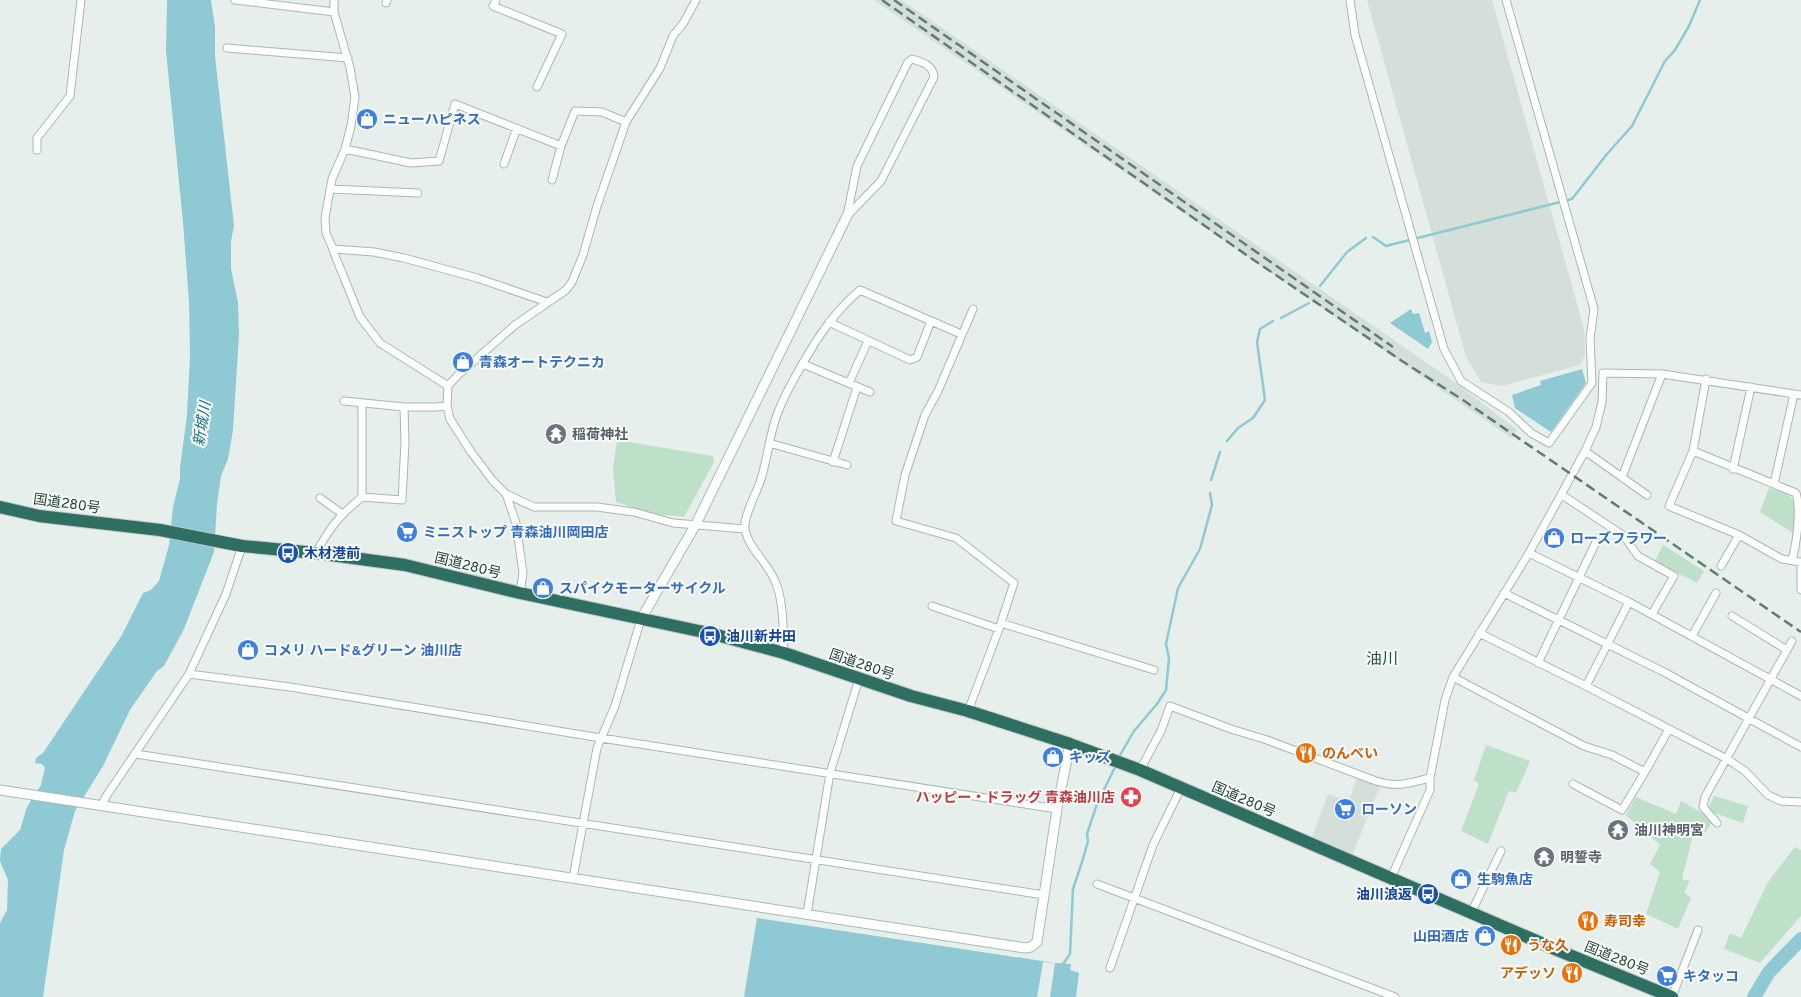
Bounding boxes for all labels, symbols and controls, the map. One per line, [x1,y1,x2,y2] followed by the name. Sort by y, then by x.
[355,107,379,131] shop icon: ニューハピネス
[383,112,481,129] place label: ニューハピネス
[451,350,475,374] shop icon: 青森オートテクニカ
[479,355,605,372] place label: 青森オートテクニカ
[191,399,217,448] water label: 新城川
[544,422,568,446] temple icon: 稲荷神社
[572,426,628,444] place label: 稲荷神社
[32,491,102,518] street label: 国道280号
[395,520,419,544] supermarket icon: ミニストップ 青森油川岡田店
[423,525,609,542] place label: ミニストップ 青森油川岡田店
[1542,526,1566,550] shop icon: ローズフラワー
[1570,530,1667,548] place label: ローズフラワー
[276,541,300,565] bus stop icon: 木材港前
[304,545,360,563] place label: 木材港前
[433,550,503,583] street label: 国道280号
[531,576,555,600] shop icon: スパイクモーターサイクル
[559,581,726,598] place label: スパイクモーターサイクル
[698,624,722,648] bus stop icon: 油川新井田
[726,628,796,646] place label: 油川新井田
[236,638,260,662] shop icon: コメリ ハード&グリーン 油川店
[264,642,462,660] place label: コメリ ハード&グリーン 油川店
[827,646,896,685] street label: 国道280号
[1366,650,1398,670] district label: 油川
[1294,741,1318,765] restaurant icon: のんべい
[1041,745,1065,769] shop icon: キッズ
[1322,746,1378,763] place label: のんべい
[1069,749,1111,767] place label: キッズ
[1209,779,1278,821] street label: 国道280号
[1119,785,1143,809] pharmacy icon: ハッピー・ドラッグ 青森油川店
[916,789,1115,807] place label: ハッピー・ドラッグ 青森油川店
[1333,797,1357,821] supermarket icon: ローソン
[1361,802,1417,819] place label: ローソン
[1606,818,1630,842] temple icon: 油川神明宮
[1634,822,1704,840] place label: 油川神明宮
[1532,845,1556,869] temple icon: 明誓寺
[1560,850,1602,867] place label: 明誓寺
[1449,867,1473,891] shop icon: 生駒魚店
[1477,872,1533,889] place label: 生駒魚店
[1416,882,1440,906] bus stop icon: 油川浪返
[1356,887,1412,904] place label: 油川浪返
[1576,909,1600,933] restaurant icon: 寿司幸
[1604,913,1646,931] place label: 寿司幸
[1473,924,1497,948] shop icon: 山田酒店
[1413,929,1469,946] place label: 山田酒店
[1499,933,1523,957] restaurant icon: うな久
[1527,938,1569,955] place label: うな久
[1582,939,1651,980] street label: 国道280号
[1560,961,1584,985] restaurant icon: アデッソ
[1655,964,1679,988] supermarket icon: キタッコ
[1500,965,1556,983] place label: アデッソ
[1683,969,1739,986] place label: キタッコ

